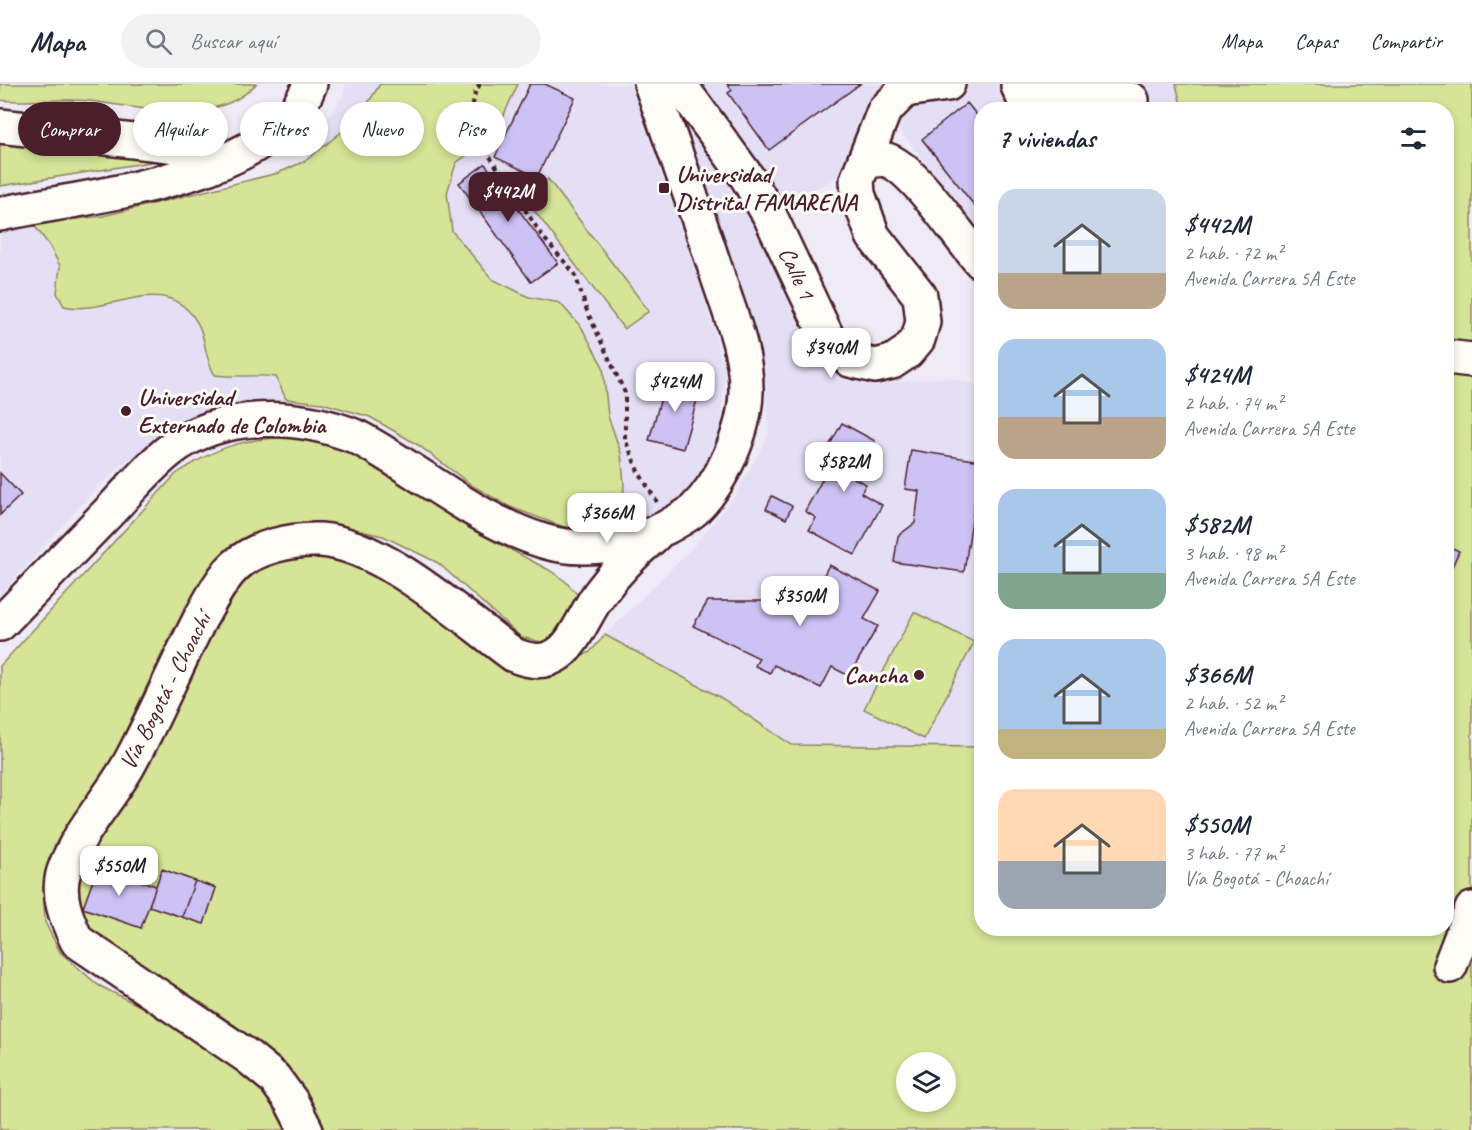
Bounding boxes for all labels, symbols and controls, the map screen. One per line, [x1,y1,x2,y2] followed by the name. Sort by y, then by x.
[121,14,541,68] search box
[30,24,85,59] text: Mapa
[142,25,175,58] icon: search
[190,27,276,55] text: Buscar aquí
[1221,28,1262,54] text: Mapa
[1295,28,1338,54] text: Capas
[1371,28,1442,54] text: Compartir
[18,102,121,156] chip: Comprar
[133,102,228,156] chip: Alquilar
[240,102,328,156] chip: Filtros
[340,102,424,156] chip: Nuevo
[436,102,506,156] chip: Piso
[998,122,1095,155] text: 7 viviendas
[1397,122,1430,155] icon: filters
[676,159,858,217] place label: Universidad Distrital FAMARENA
[466,172,550,223] pin: $442M
[483,179,533,204] text: $442M
[657,181,671,195] marker: Universidad Distrital FAMARENA
[1184,208,1250,241] text: $442M
[1046,213,1118,285] icon: home
[1184,241,1282,266] text: 2 hab. · 72 m²
[772,242,823,305] street label: Calle 1
[1184,266,1355,291] text: Avenida Carrera 5A Este
[789,328,873,379] pin: $340M
[806,335,856,360] text: $340M
[1184,358,1250,391] text: $424M
[633,362,717,413] pin: $424M
[1046,363,1118,435] icon: home
[650,369,700,394] text: $424M
[138,382,328,440] place label: Universidad Externado de Colombia
[1184,391,1282,416] text: 2 hab. · 74 m²
[119,404,133,418] marker: Universidad Externado de Colombia
[1184,416,1355,441] text: Avenida Carrera 5A Este
[802,442,886,493] pin: $582M
[819,449,869,474] text: $582M
[565,493,649,544] pin: $366M
[581,500,633,525] text: $366M
[1184,508,1249,541] text: $582M
[1046,513,1118,585] icon: home
[1184,541,1282,566] text: 3 hab. · 98 m²
[1184,566,1355,591] text: Avenida Carrera 5A Este
[758,576,842,627] pin: $350M
[775,583,825,608] text: $350M
[112,603,220,775] street label: Vía Bogotá - Choachí
[1184,658,1251,691] text: $366M
[844,660,909,690] place label: Cancha
[1046,663,1118,735] icon: home
[912,668,926,682] marker: Cancha
[1184,691,1282,716] text: 2 hab. · 52 m²
[1184,716,1355,741] text: Avenida Carrera 5A Este
[1184,808,1249,841] text: $550M
[1046,813,1118,885] icon: home
[1184,841,1282,866] text: 3 hab. · 77 m²
[77,846,161,897] pin: $550M
[94,853,144,878] text: $550M
[1184,866,1328,891] text: Vía Bogotá - Choachí
[896,1052,956,1112] map controls
[896,1052,956,1112] button: layers

